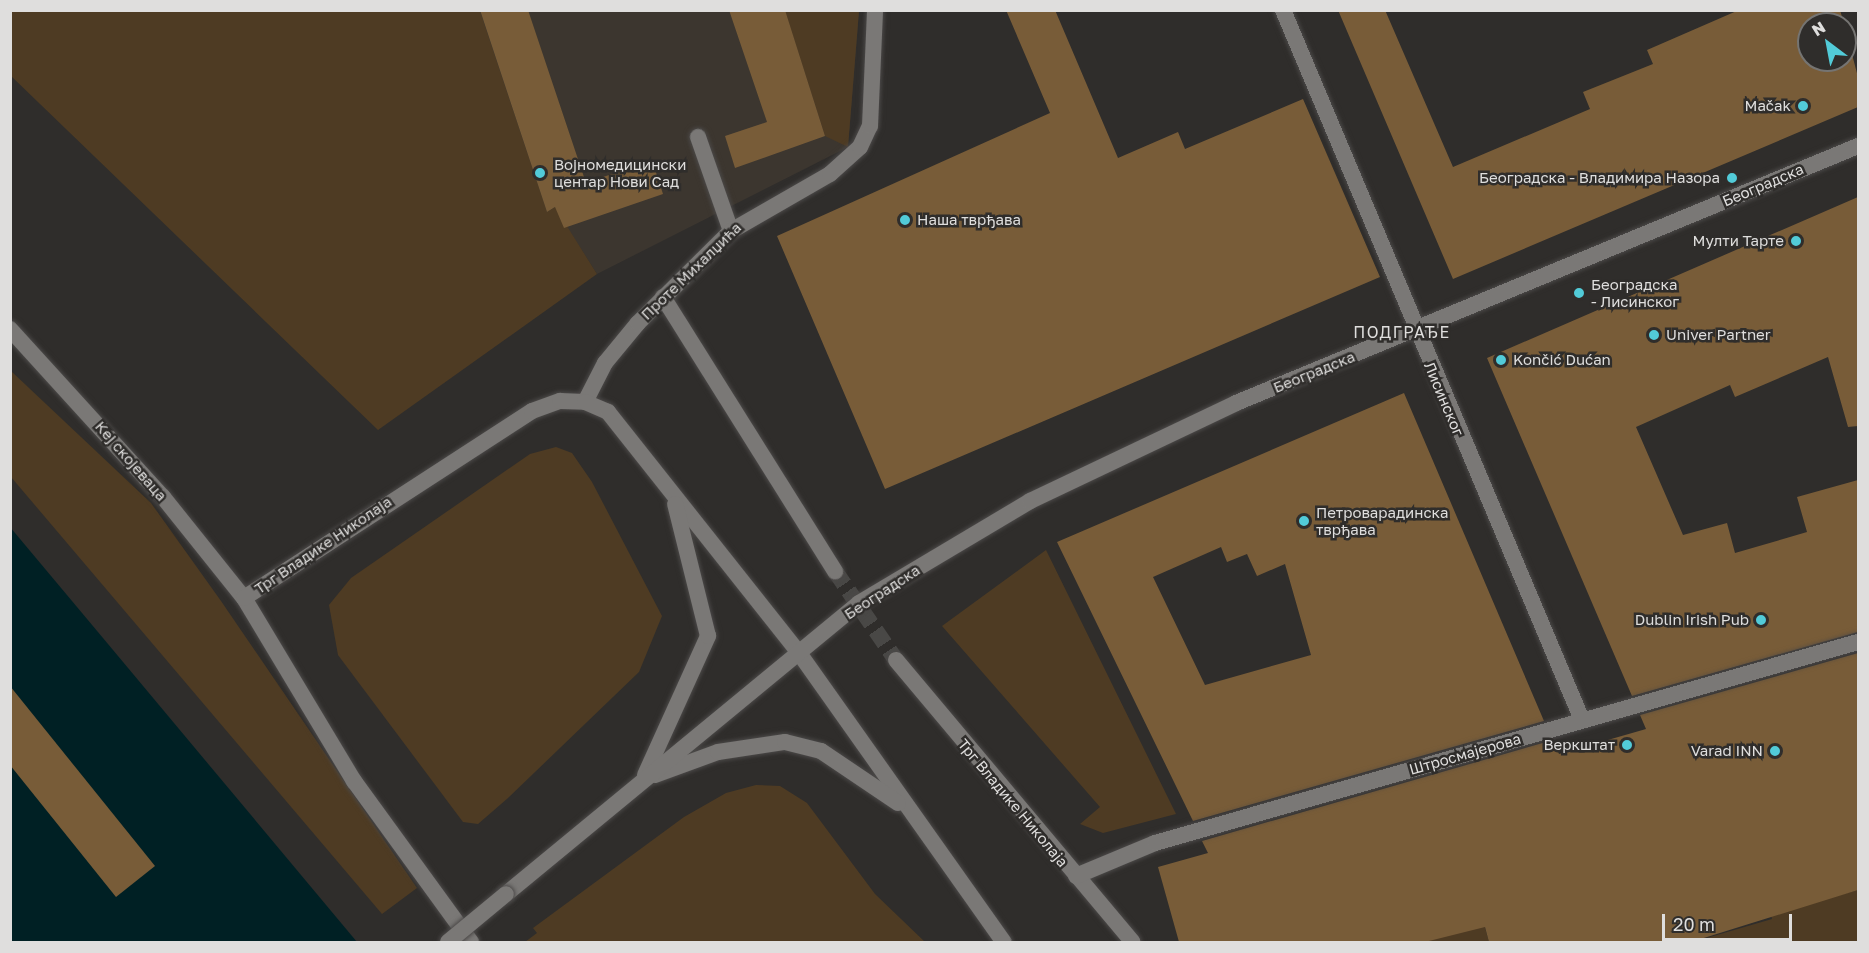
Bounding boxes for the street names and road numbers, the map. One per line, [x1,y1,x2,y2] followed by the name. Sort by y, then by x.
[1720,160,1806,210] street label: Београдска
[637,219,745,323] street label: Проте Михалџића
[1271,347,1357,397] street label: Београдска
[1420,359,1468,439] street label: Лисинског
[91,417,171,505] street label: Кеј скојеваца
[251,492,395,598] street label: Трг Владике Николаја
[841,561,923,623] street label: Београдска
[1407,729,1523,779] street label: Штросмајерова
[954,735,1072,871] street label: Трг Владике Николаја

